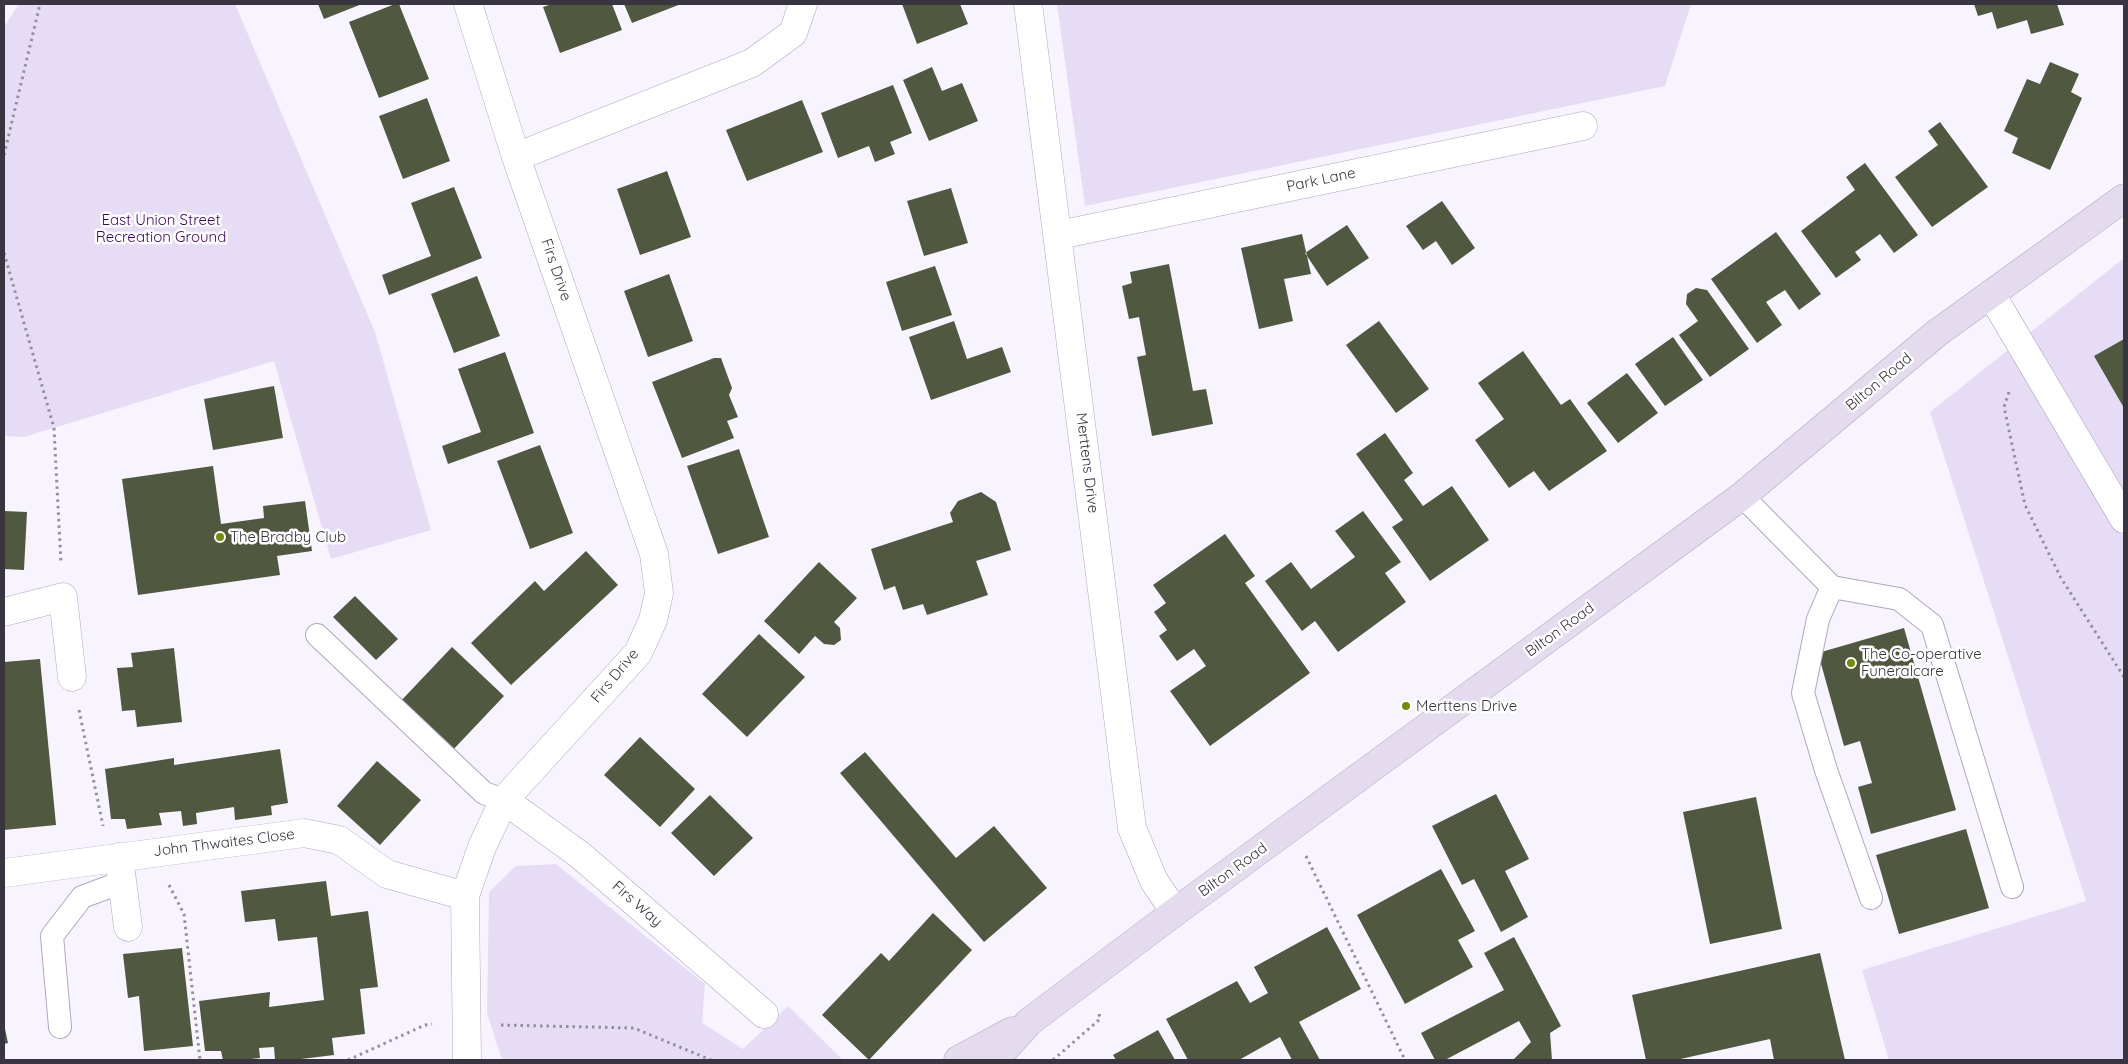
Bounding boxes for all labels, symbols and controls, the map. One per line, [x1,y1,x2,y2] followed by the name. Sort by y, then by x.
[1285,164,1357,196] street label: Park Lane
[96,211,226,246] park label: East Union Street Recreation Ground
[537,236,575,304] street label: Firs Drive
[1842,349,1916,415] street label: Bilton Road
[1072,412,1102,514] street label: Merttens Drive
[230,528,346,546] place label: The Bradby Club
[214,531,226,543] marker: The Bradby Club
[1522,599,1598,661] street label: Bilton Road
[587,645,643,707] street label: Firs Drive
[1861,645,1982,680] place label: The Co-operative Funeralcare
[1845,657,1857,669] marker: The Co-operative Funeralcare
[1416,697,1517,715] place label: Merttens Drive
[1400,700,1412,712] marker: Merttens Drive
[152,825,296,861] street label: John Thwaites Close
[1195,839,1271,901] street label: Bilton Road
[608,877,666,931] street label: Firs Way

